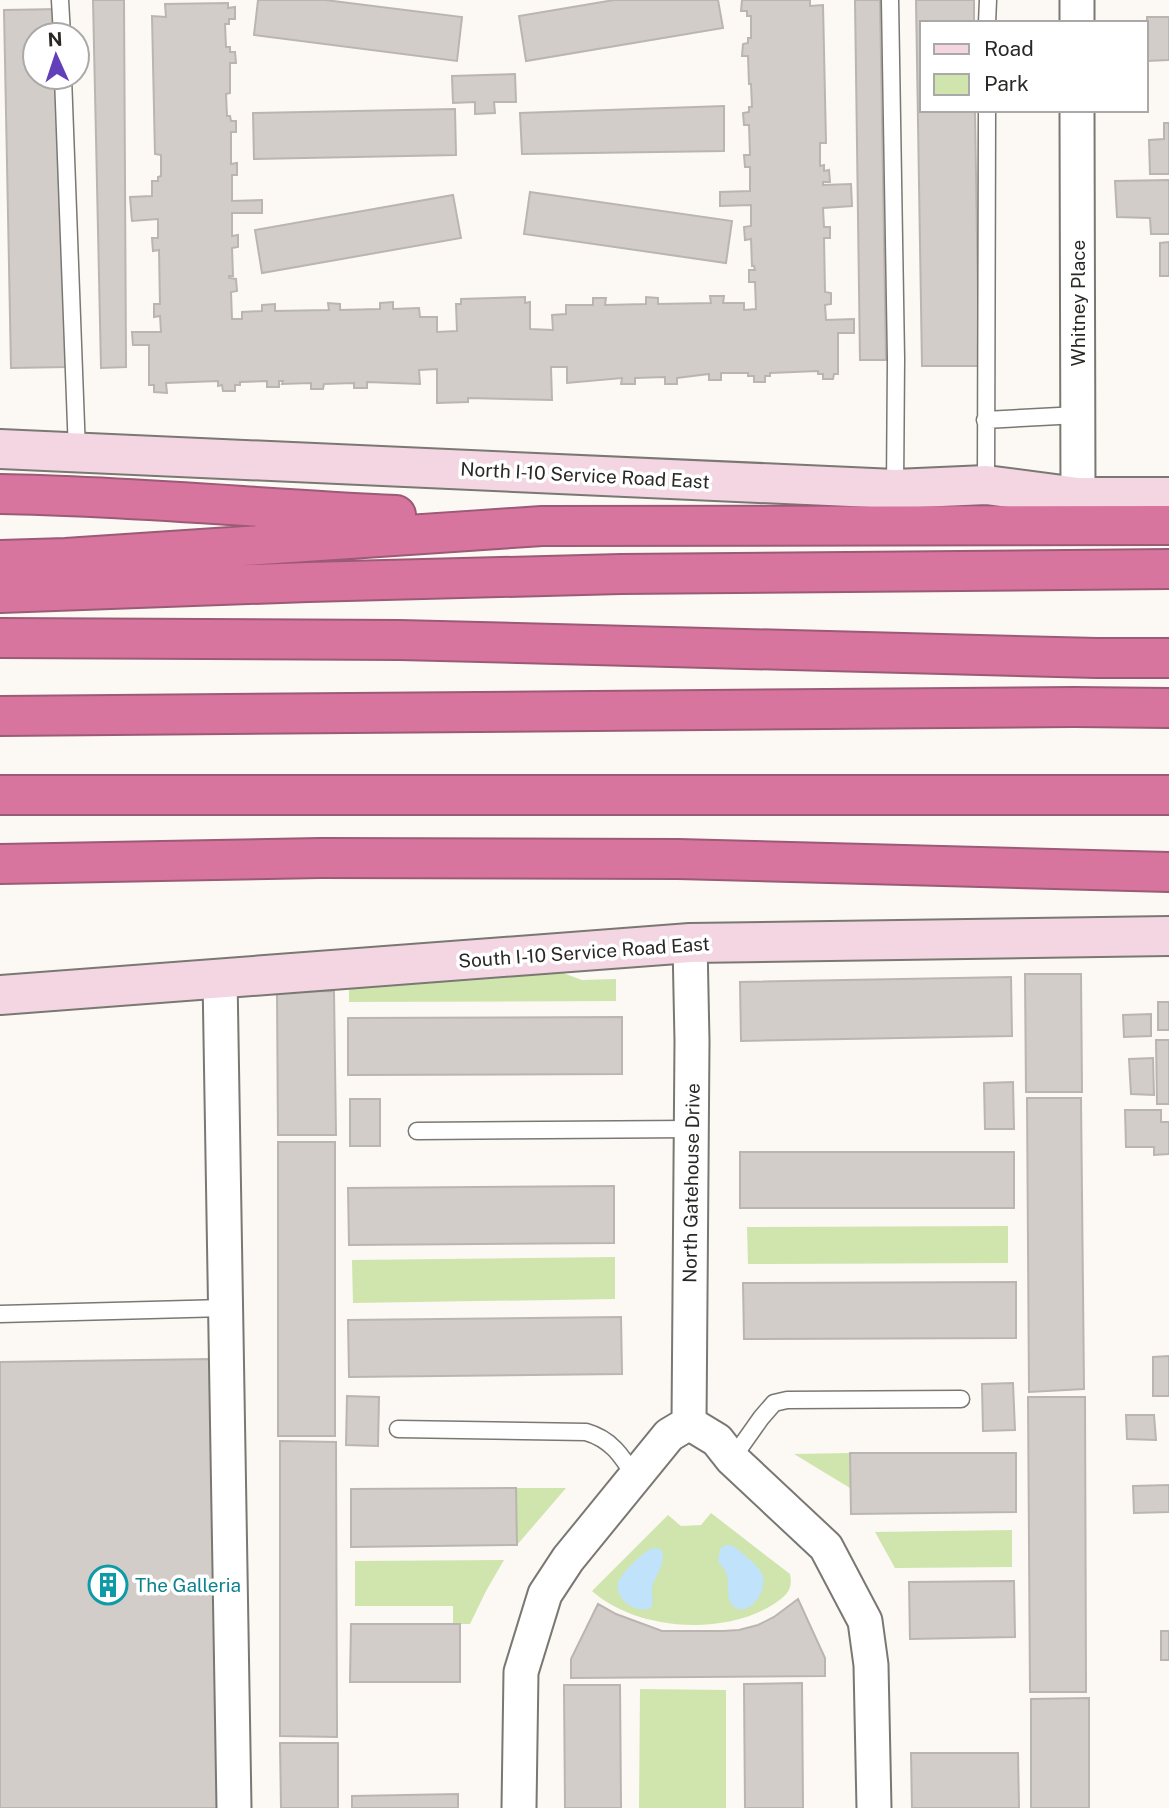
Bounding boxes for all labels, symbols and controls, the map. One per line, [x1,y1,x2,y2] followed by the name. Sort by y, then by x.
[21,21,91,91] north arrow
[920,21,1148,112] legend
[47,28,63,50] text: N
[984,36,1034,61] text: Road
[984,71,1029,96] text: Park
[1067,240,1089,366] street label: Whitney Place
[460,457,710,493] street label: North I-10 Service Road East
[458,932,710,972] street label: South I-10 Service Road East
[678,1083,704,1283] street label: North Gatehouse Drive
[87,1564,129,1606] building icon: The Galleria
[135,1574,241,1596] place label: The Galleria

